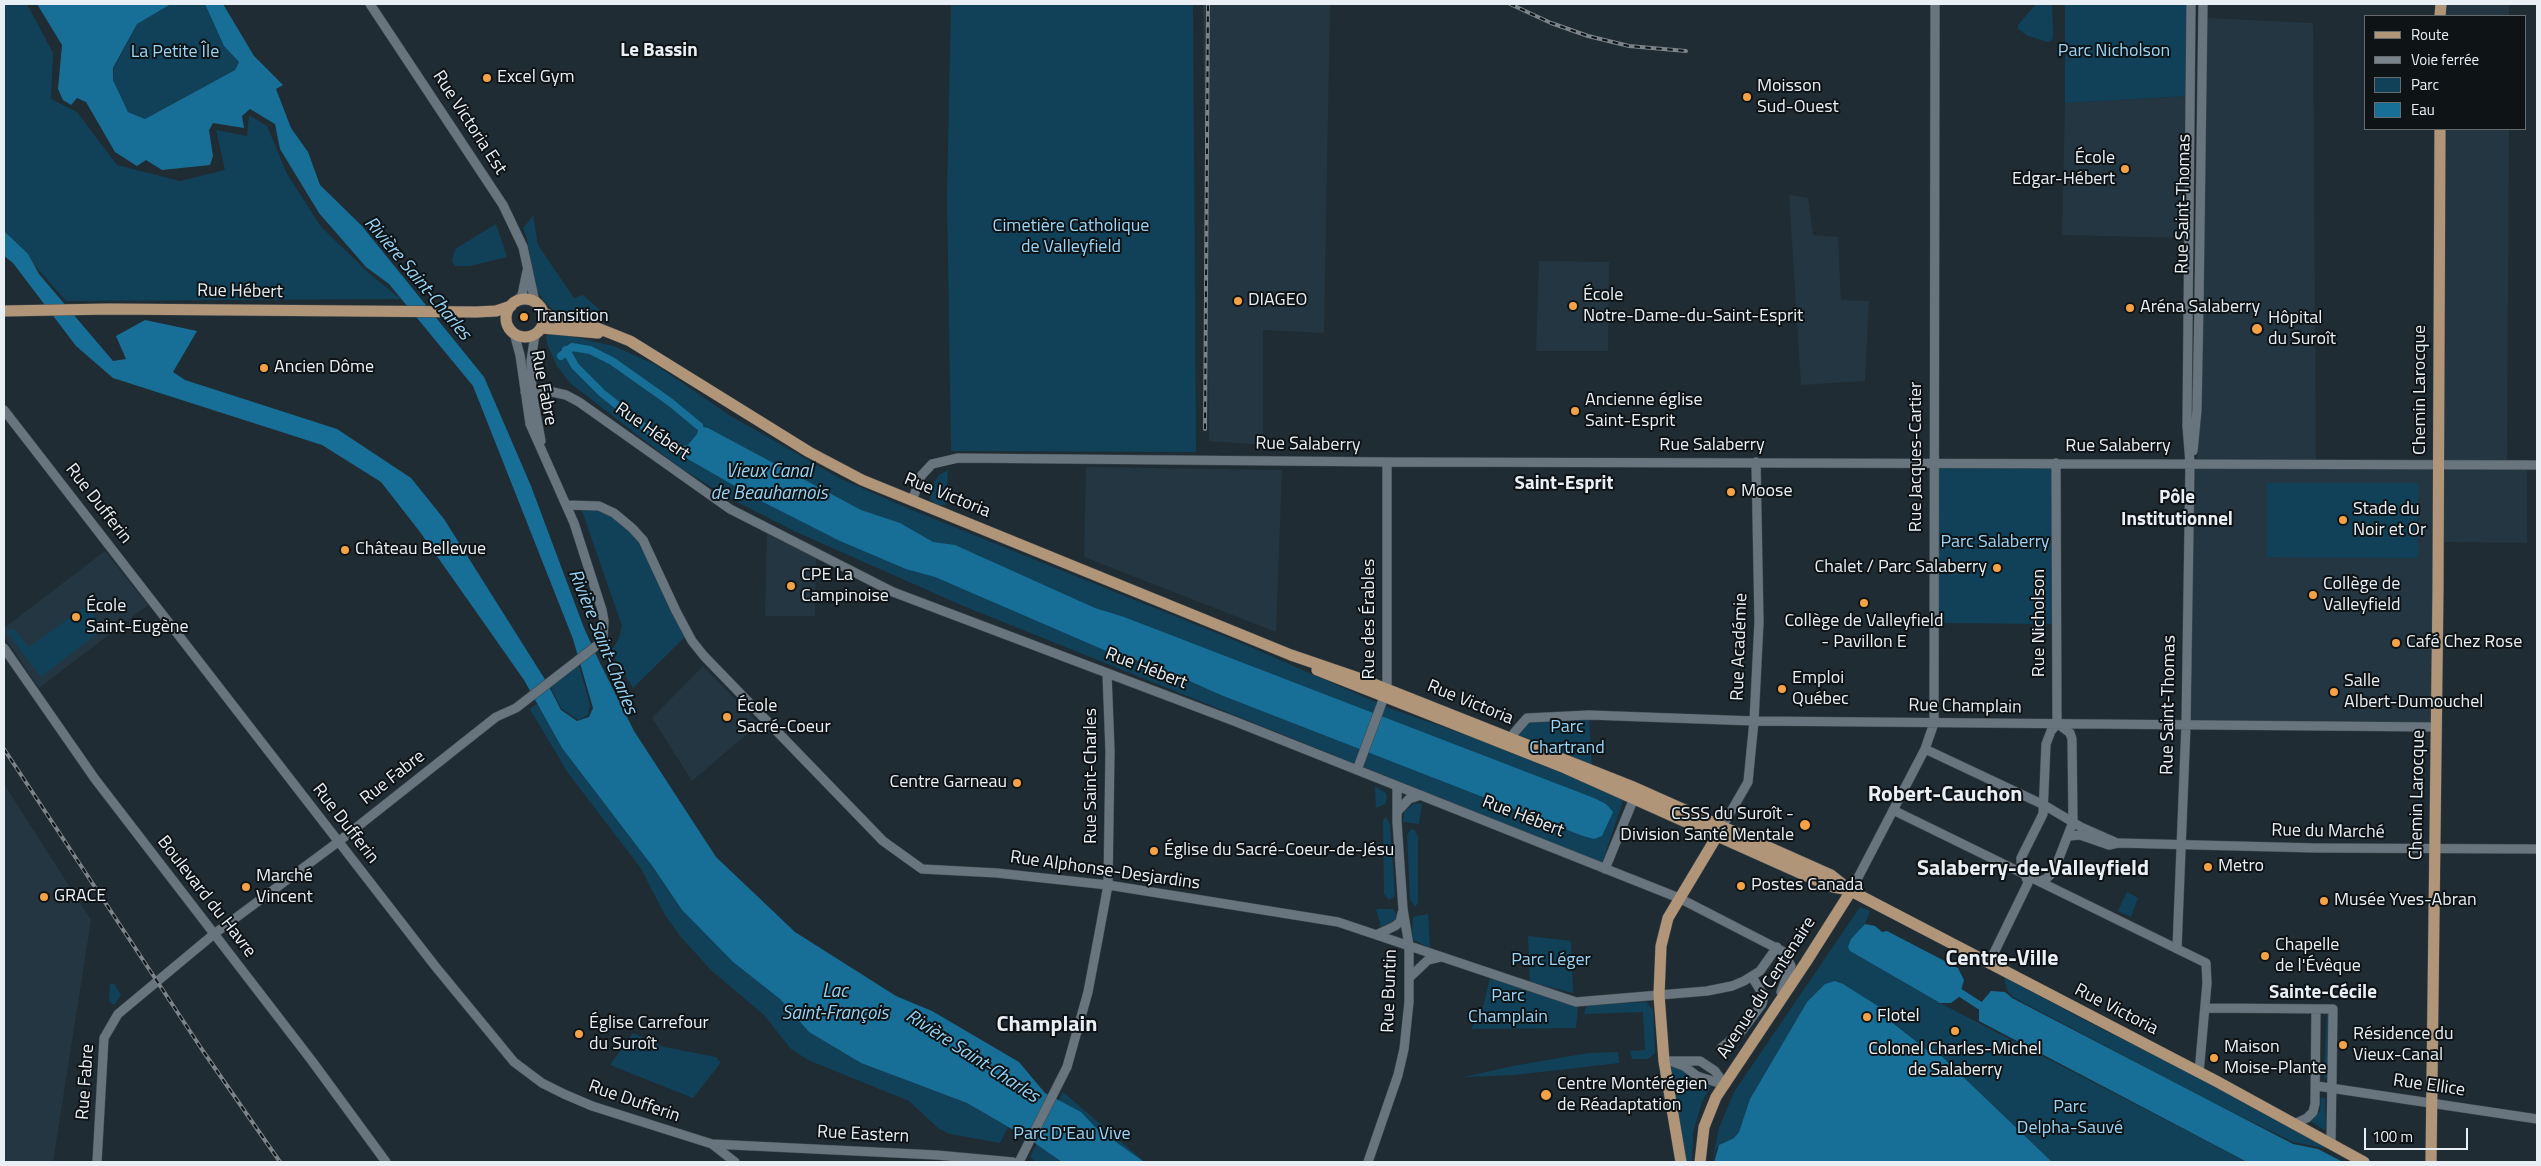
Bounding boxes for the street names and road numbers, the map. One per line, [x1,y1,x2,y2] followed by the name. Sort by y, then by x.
[427,67,511,179] street label: Rue Victoria Est
[2172,134,2196,274] street label: Rue Saint-Thomas
[197,280,283,304] street label: Rue Hébert
[2410,325,2432,455] street label: Chemin Larocque
[525,349,561,427] street label: Rue Fabre
[1906,382,1928,532] street label: Rue Jacques-Cartier
[611,399,693,465] street label: Rue Hébert
[1255,433,1361,457] street label: Rue Salaberry
[1659,435,1765,457] street label: Rue Salaberry
[2065,436,2171,458] street label: Rue Salaberry
[60,460,136,548] street label: Rue Dufferin
[901,469,993,523] street label: Rue Victoria
[1359,559,1381,679] street label: Rue des Érables
[2029,569,2051,677] street label: Rue Nicholson
[1727,593,1753,701] street label: Rue Académie
[2157,635,2181,775] street label: Rue Saint-Thomas
[1102,644,1190,694] street label: Rue Hébert
[1424,676,1516,730] street label: Rue Victoria
[1908,695,2022,719] street label: Rue Champlain
[1081,708,1103,844] street label: Rue Saint-Charles
[2406,730,2430,860] street label: Chemin Larocque
[356,746,430,810] street label: Rue Fabre
[307,780,383,868] street label: Rue Dufferin
[1479,792,1567,842] street label: Rue Hébert
[2271,820,2385,844] street label: Rue du Marché
[152,832,260,962] street label: Boulevard du Havre
[1009,847,1201,895] street label: Rue Alphonse-Desjardins
[1713,913,1821,1063] street label: Avenue du Centenaire
[1378,949,1402,1033] street label: Rue Buntin
[2071,980,2161,1040] street label: Rue Victoria
[73,1043,99,1121] street label: Rue Fabre
[2392,1070,2466,1102] street label: Rue Ellice
[585,1076,683,1128] street label: Rue Dufferin
[816,1122,910,1148] street label: Rue Eastern

